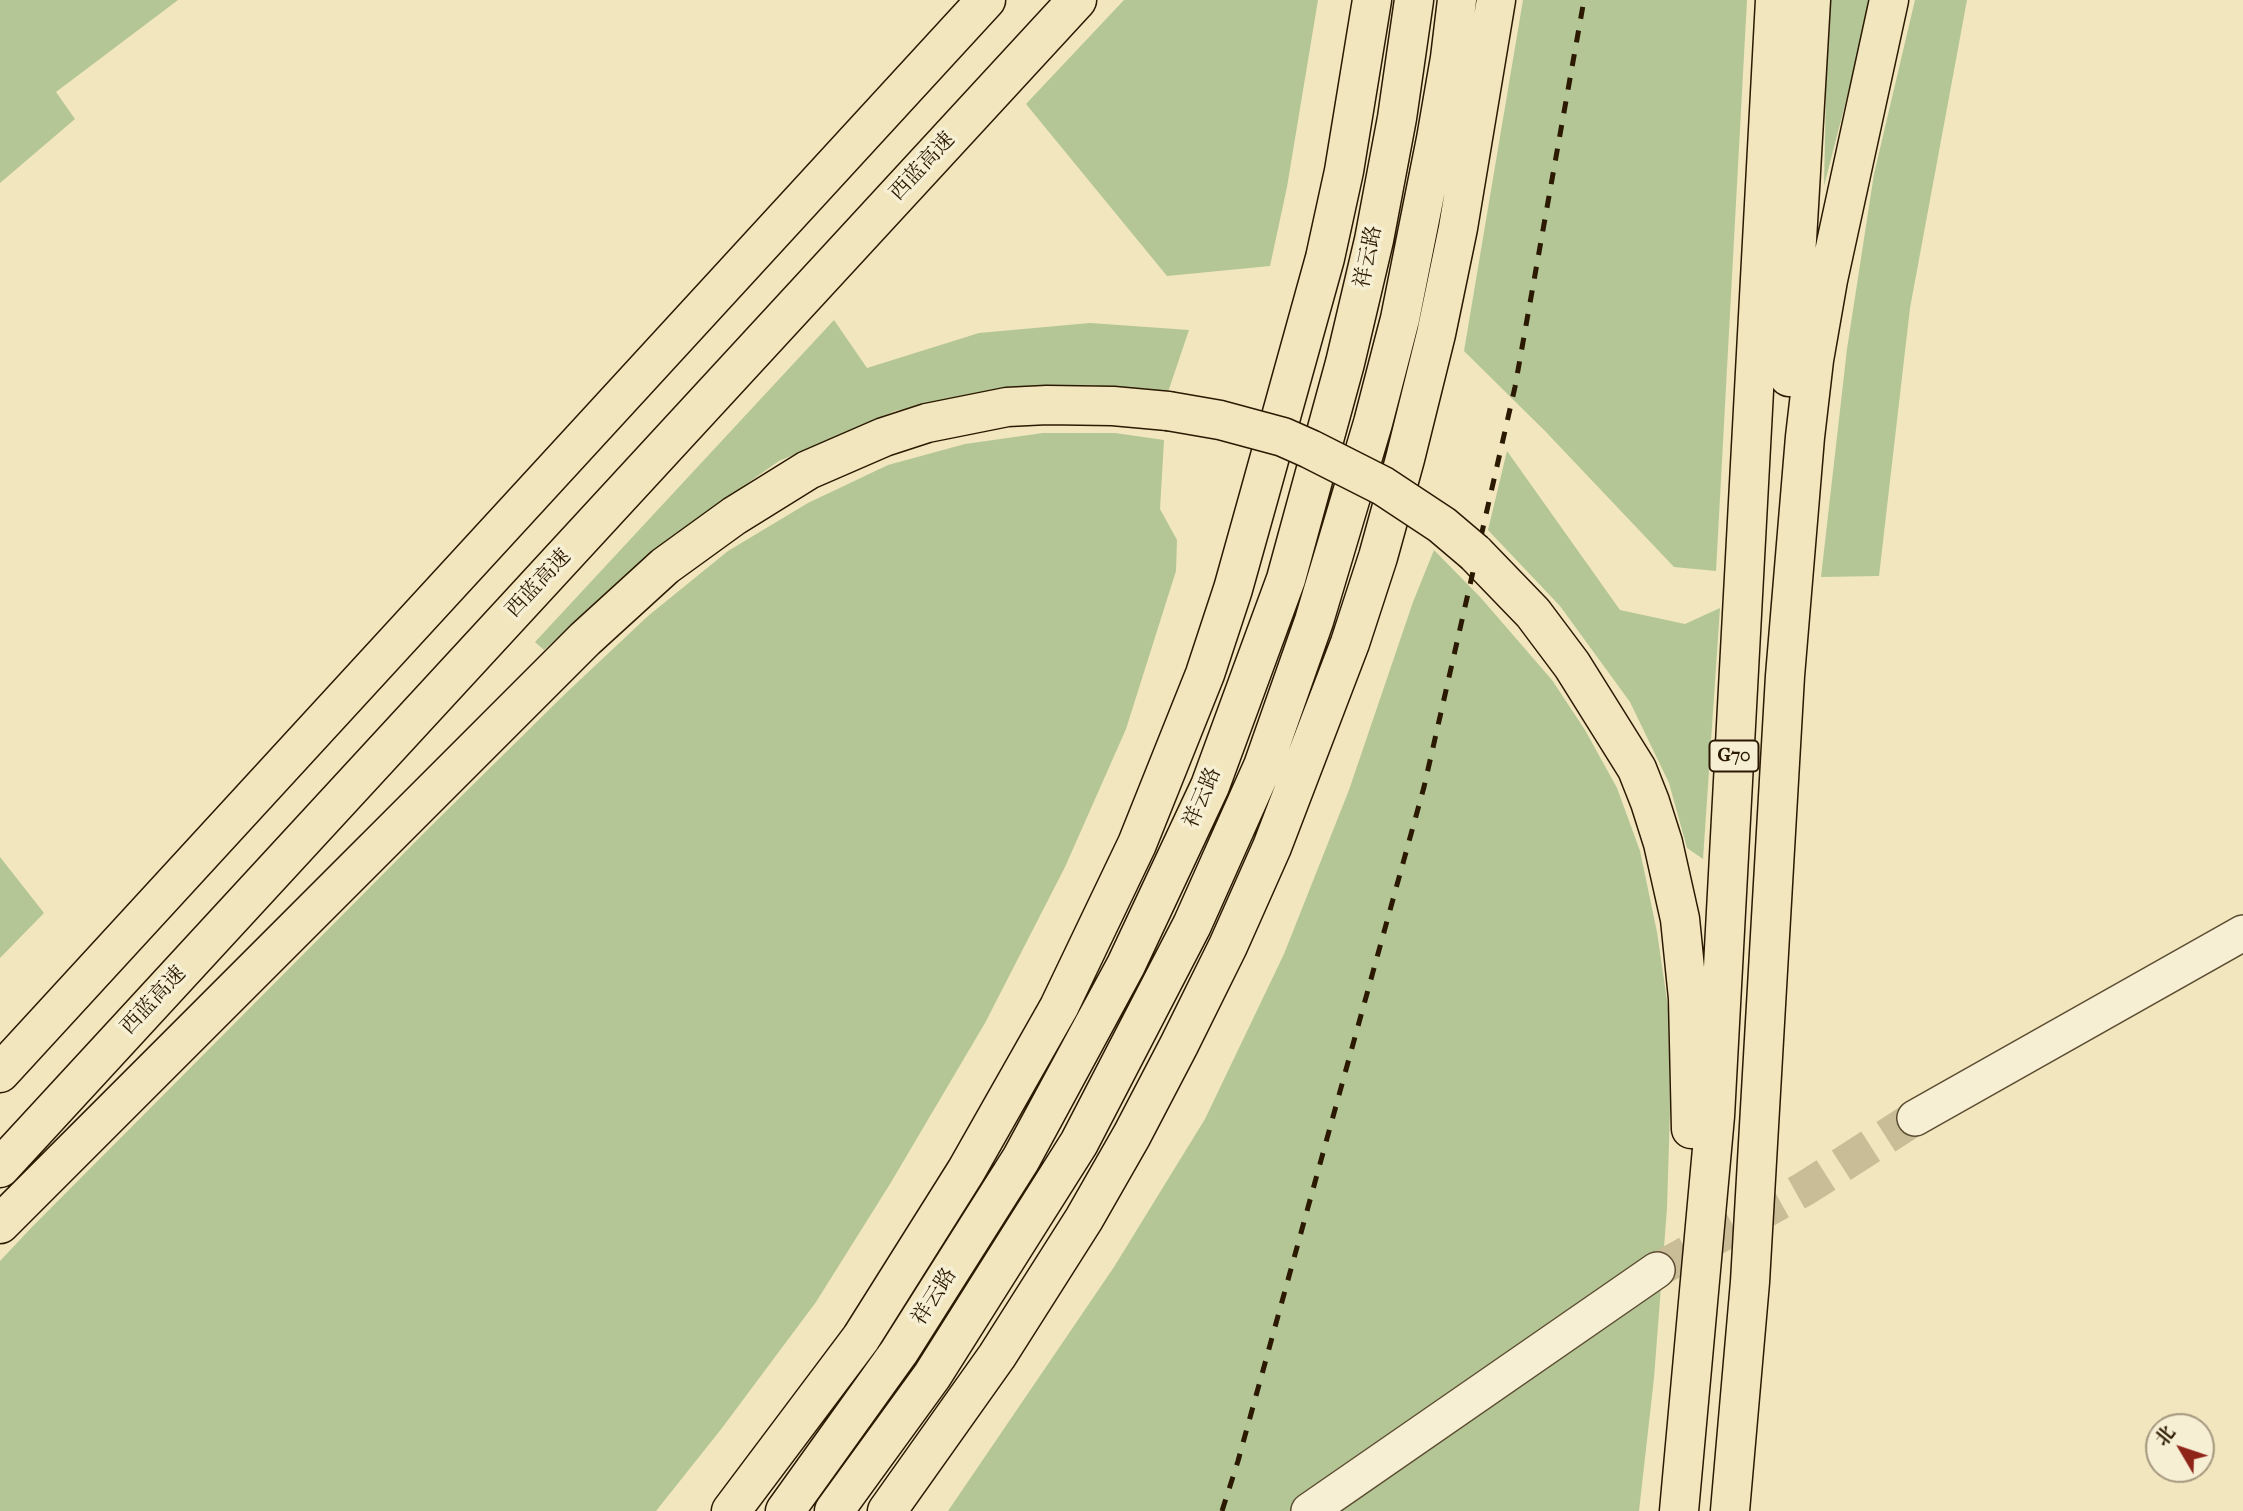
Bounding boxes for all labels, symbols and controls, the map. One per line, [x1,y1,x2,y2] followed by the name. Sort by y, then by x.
[885,128,961,206] street label: 西蓝高速
[1350,224,1388,290] street label: 祥云路
[501,545,577,623] street label: 西蓝高速
[1710,740,1758,772] road number: G70
[1179,764,1227,832] street label: 祥云路
[116,962,192,1040] street label: 西蓝高速
[907,1264,963,1330] street label: 祥云路
[2145,1413,2215,1483] north arrow
[2151,1422,2180,1450] text: 北

